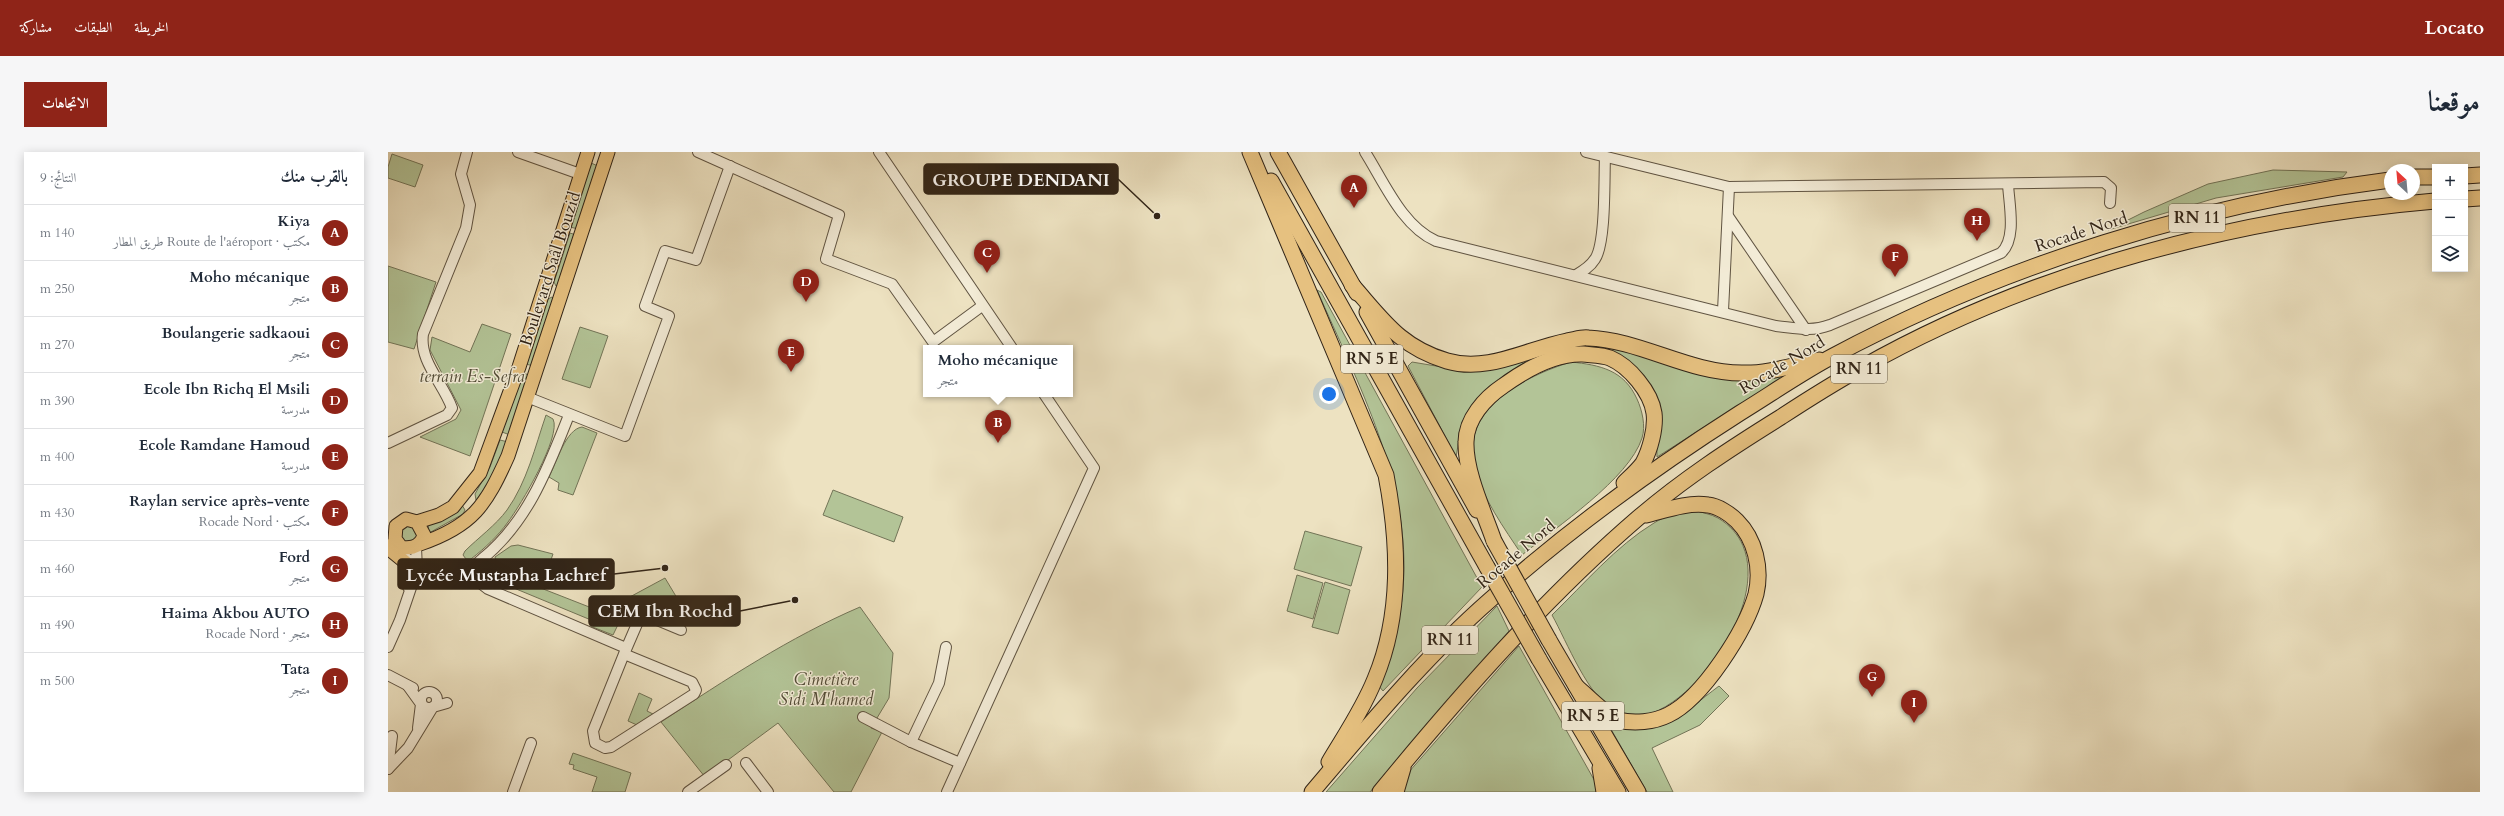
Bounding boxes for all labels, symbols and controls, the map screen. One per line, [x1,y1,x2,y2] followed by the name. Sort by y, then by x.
[2425,15,2484,41] text: Locato
[20,18,52,37] text: مشاركة
[74,18,112,37] text: الطبقات
[134,18,168,37] text: الخريطة
[24,82,107,127] button: الاتجاهات
[2428,83,2480,121] text: موقعنا
[924,164,1118,194] callout: GROUPE DENDANI
[2384,164,2420,200] north arrow
[2432,164,2468,272] map controls
[2432,164,2468,200] button: +
[281,165,348,188] text: بالقرب منك
[932,168,1110,193] text: GROUPE DENDANI
[40,169,76,187] text: النتائج: 9
[1341,175,1367,208] pin: A
[514,189,586,349] street label: Boulevard Saâl Bouzid
[2432,200,2468,236] button: −
[2169,204,2225,232] road number: RN 11
[2032,206,2130,258] street label: Rocade Nord
[1964,208,1990,241] pin: H
[278,211,310,231] text: Kiya
[40,224,74,242] text: 140 m
[330,224,340,242] text: A
[114,233,310,251] text: مكتب · Route de l'aéroport طريق المطار
[2432,236,2468,272] button: layers
[974,240,1000,273] pin: C
[1882,244,1908,277] pin: F
[189,267,310,287] text: Moho mécanique
[793,269,819,302] pin: D
[40,280,74,298] text: 250 m
[330,280,340,298] text: B
[289,289,310,307] text: متجر
[161,323,310,343] text: Boulangerie sadkaoui
[1735,330,1829,400] street label: Rocade Nord
[40,336,74,354] text: 270 m
[330,336,340,354] text: C
[778,339,804,372] pin: E
[289,345,310,363] text: متجر
[923,345,1073,397] popup
[1341,345,1403,373] road number: RN 5 E
[938,350,1058,370] text: Moho mécanique
[1831,355,1887,383] road number: RN 11
[419,365,525,388] park label: terrain Es-Sefra
[938,372,958,390] text: متجر
[143,379,310,399] text: Ecole Ibn Richq El Msili
[1319,384,1339,404] your location
[40,392,74,410] text: 390 m
[329,392,341,410] text: D
[281,401,310,419] text: مدرسة
[985,410,1011,443] pin: B
[139,435,310,455] text: Ecole Ramdane Hamoud
[40,448,74,466] text: 400 m
[331,448,339,466] text: E
[281,457,310,475] text: مدرسة
[129,491,310,511] text: Raylan service après-vente
[40,504,74,522] text: 430 m
[331,504,339,522] text: F
[199,513,310,531] text: مكتب · Rocade Nord
[1472,514,1560,594] street label: Rocade Nord
[279,547,310,567] text: Ford
[398,559,614,589] callout: Lycée Mustapha Lachref
[40,560,74,578] text: 460 m
[330,560,340,578] text: G
[406,563,609,588] text: Lycée Mustapha Lachref
[289,569,310,587] text: متجر
[589,596,740,626] callout: CEM Ibn Rochd
[597,599,733,624] text: CEM Ibn Rochd
[161,603,310,623] text: Haima Akbou AUTO
[40,616,74,634] text: 490 m
[329,616,341,634] text: H
[205,625,310,643] text: متجر · Rocade Nord
[1422,626,1478,654] road number: RN 11
[281,659,310,679] text: Tata
[1859,664,1885,697] pin: G
[779,668,874,711] park label: Cimetière Sidi M'hamed
[40,672,74,690] text: 500 m
[333,672,338,690] text: I
[289,681,310,699] text: متجر
[1901,690,1927,723] pin: I
[1562,702,1624,730] road number: RN 5 E

